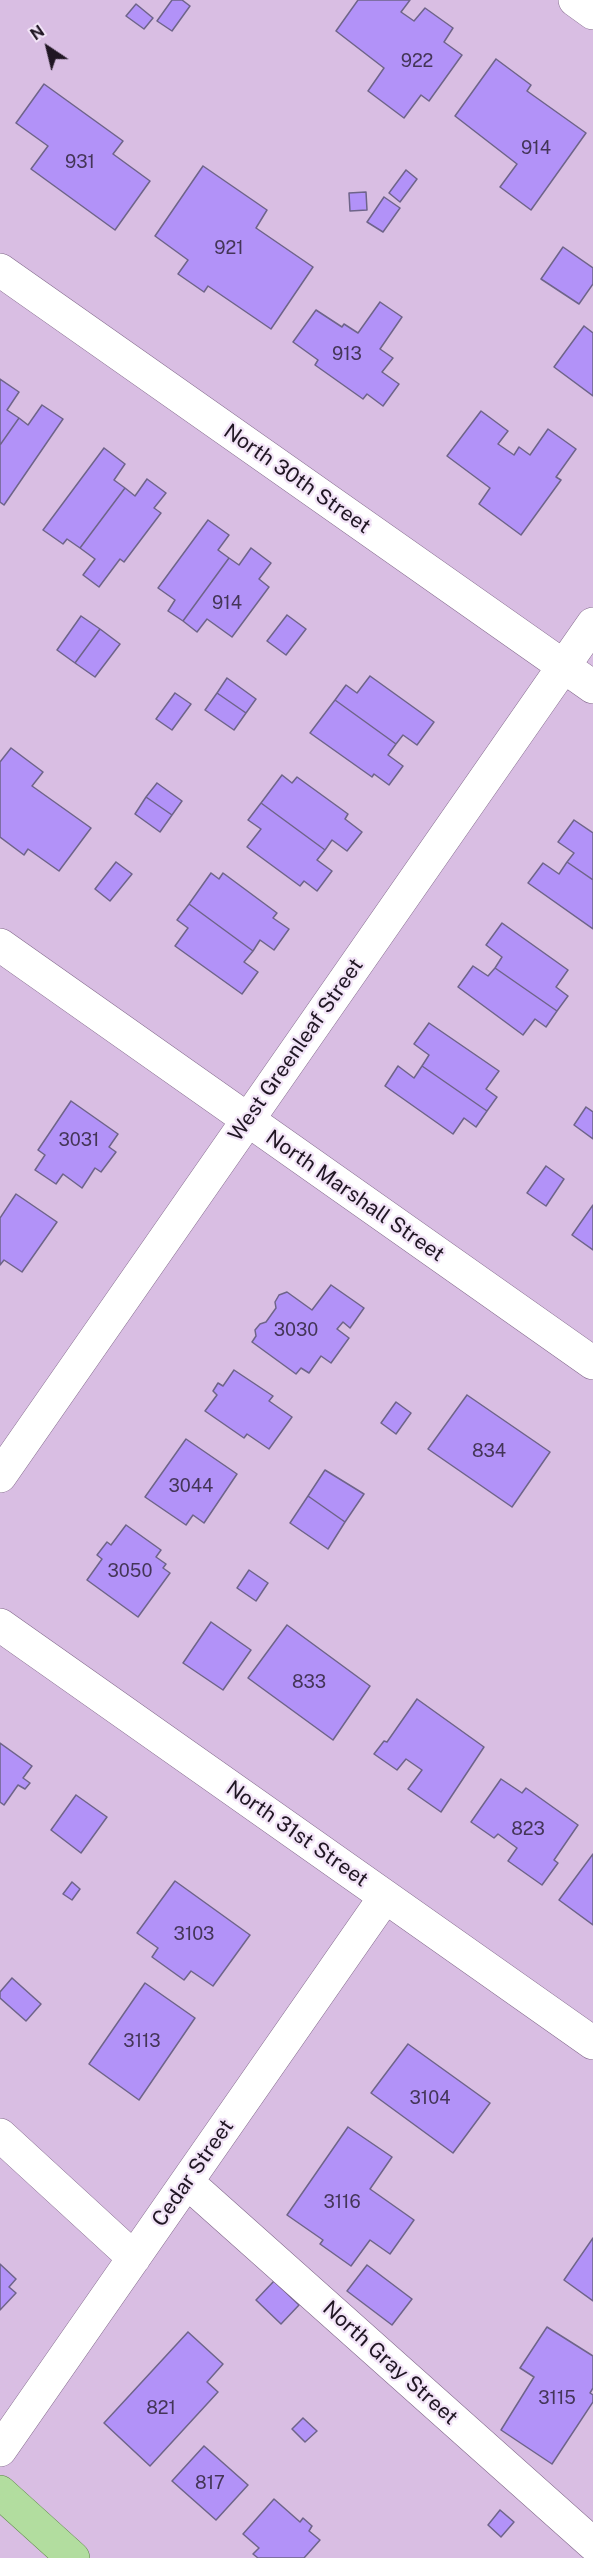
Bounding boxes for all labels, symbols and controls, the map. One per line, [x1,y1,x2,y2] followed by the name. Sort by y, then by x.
[18,18,78,78] north arrow
[27,21,48,44] text: N
[401,50,433,72] house number: 922
[521,137,551,159] house number: 914
[65,151,95,173] house number: 931
[214,237,244,259] house number: 921
[332,343,362,365] house number: 913
[219,419,375,539] street label: North 30th Street
[212,592,242,614] house number: 914
[223,954,369,1146] street label: West Greenleaf Street
[261,1125,449,1267] street label: North Marshall Street
[59,1129,99,1151] house number: 3031
[274,1319,318,1341] house number: 3030
[472,1440,506,1462] house number: 834
[169,1475,213,1497] house number: 3044
[108,1560,152,1582] house number: 3050
[292,1671,326,1693] house number: 833
[221,1776,373,1892] street label: North 31st Street
[511,1818,545,1840] house number: 823
[174,1923,214,1945] house number: 3103
[123,2030,161,2052] house number: 3113
[410,2087,450,2109] house number: 3104
[147,2115,239,2231] street label: Cedar Street
[323,2191,361,2213] house number: 3116
[317,2296,463,2430] street label: North Gray Street
[538,2387,576,2409] house number: 3115
[146,2397,176,2419] house number: 821
[195,2472,225,2494] house number: 817

